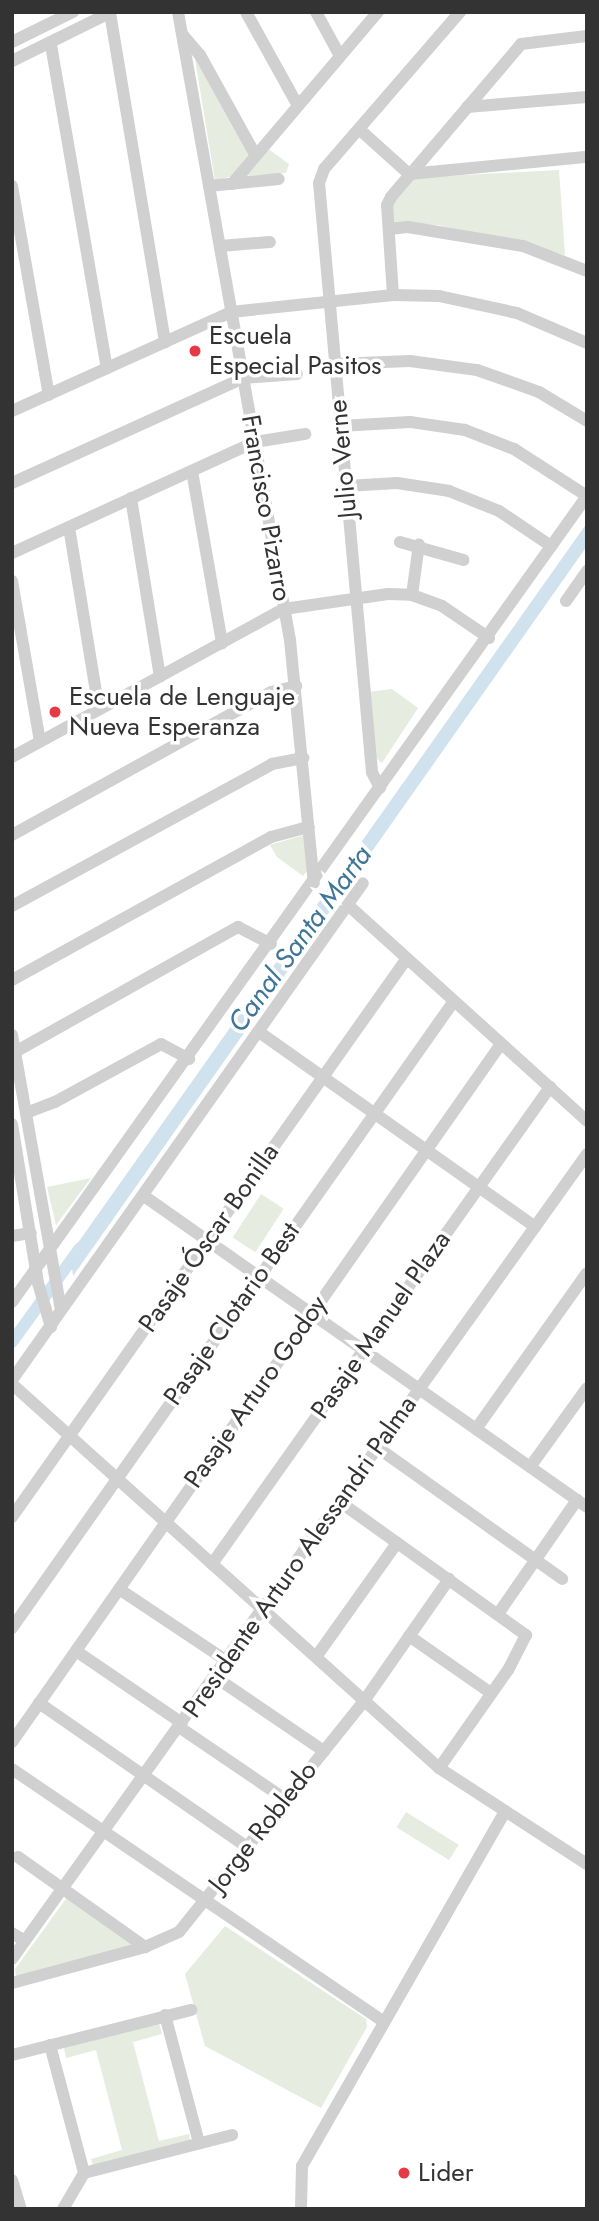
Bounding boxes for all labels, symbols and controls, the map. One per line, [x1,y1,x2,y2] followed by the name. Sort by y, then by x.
[209,320,382,382] place label: Escuela Especial Pasitos
[187,343,203,359] marker: Escuela Especial Pasitos
[322,398,364,520] street label: Julio Verne
[234,412,298,604] street label: Francisco Pizarro
[69,681,295,742] place label: Escuela de Lenguaje Nueva Esperanza
[47,704,63,720] marker: Escuela de Lenguaje Nueva Esperanza
[221,839,379,1039] water label: Canal Santa Marta
[132,1138,286,1338] street label: Pasaje Óscar Bonilla
[157,1217,307,1411] street label: Pasaje Clotario Best
[305,1225,457,1425] street label: Pasaje Manuel Plaza
[178,1290,334,1494] street label: Pasaje Arturo Godoy
[177,1390,423,1724] street label: Presidente Arturo Alessandri Palma
[202,1756,324,1898] street label: Jorge Robledo
[418,2157,474,2189] place label: Lider
[396,2165,412,2181] marker: Lider

